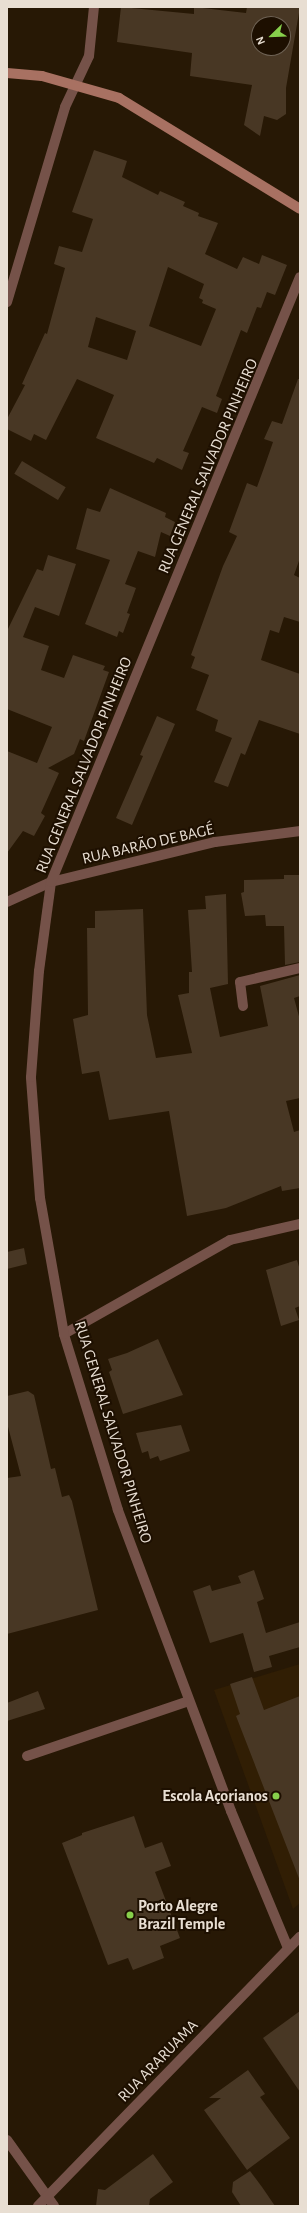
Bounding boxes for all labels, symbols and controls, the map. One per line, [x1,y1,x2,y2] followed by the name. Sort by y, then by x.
[251,16,291,56] north arrow
[254,35,267,46] text: N
[154,356,262,576] street label: RUA GENERAL SALVADOR PINHEIRO
[32,654,136,876] street label: RUA GENERAL SALVADOR PINHEIRO
[80,820,216,868] street label: RUA BARÃO DE BAGÉ
[70,1318,156,1546] street label: RUA GENERAL SALVADOR PINHEIRO
[162,1786,268,1806] place label: Escola Açorianos
[271,1791,281,1801] marker: Escola Açorianos
[138,1896,225,1934] place label: Porto Alegre Brazil Temple
[125,1910,135,1920] marker: Porto Alegre Brazil Temple
[114,2016,202,2106] street label: RUA ARARUAMA

